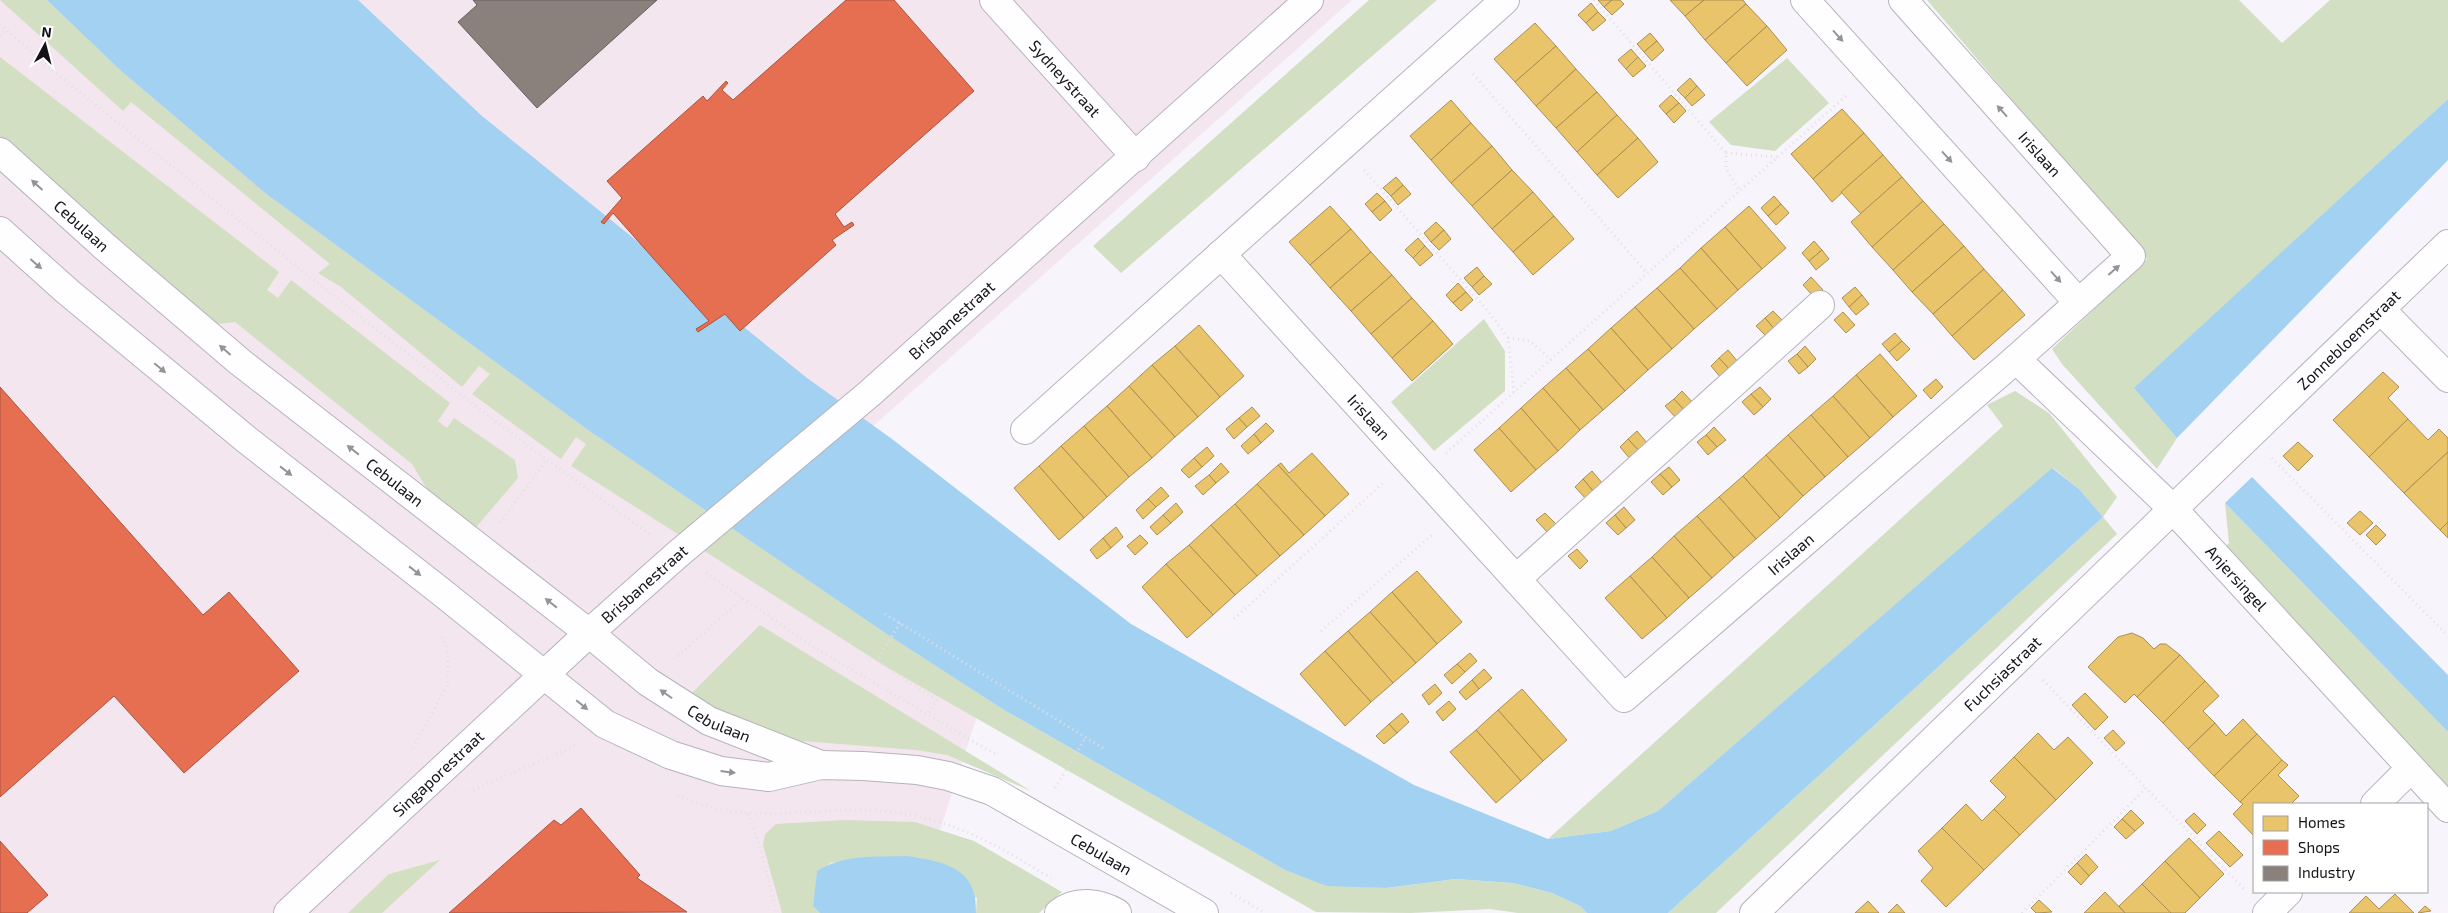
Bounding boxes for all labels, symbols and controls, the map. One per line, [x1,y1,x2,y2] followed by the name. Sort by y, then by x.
[20,20,70,70] north arrow
[41,23,53,41] text: N
[1832,30,1844,42] one-way arrow
[1026,36,1105,121] street label: Sydneystraat
[1996,106,2008,118] one-way arrow
[2015,127,2066,180] street label: Irislaan
[1941,150,1953,162] one-way arrow
[31,179,43,191] one-way arrow
[50,196,113,255] street label: Cebulaan
[30,258,42,269] one-way arrow
[2108,264,2121,275] one-way arrow
[2050,271,2062,283] one-way arrow
[904,276,998,363] street label: Brisbanestraat
[2293,286,2404,393] street label: Zonnebloemstraat
[219,344,232,355] one-way arrow
[154,363,167,374] one-way arrow
[1344,390,1395,443] street label: Irislaan
[347,444,360,455] one-way arrow
[363,454,428,510] street label: Cebulaan
[279,466,293,476] one-way arrow
[1764,528,1817,578] street label: Irislaan
[597,540,691,627] street label: Brisbanestraat
[2202,541,2272,614] street label: Anjersingel
[408,565,421,576] one-way arrow
[544,598,558,608] one-way arrow
[1959,632,2045,715] street label: Fuchsiastraat
[659,689,673,699] one-way arrow
[576,700,589,711] one-way arrow
[684,700,754,745] street label: Cebulaan
[388,726,487,820] street label: Singaporestraat
[721,768,737,776] one-way arrow
[2253,803,2428,893] legend
[2298,813,2345,831] text: Homes
[1067,828,1136,879] street label: Cebulaan
[2298,838,2340,856] text: Shops
[2298,863,2355,881] text: Industry

